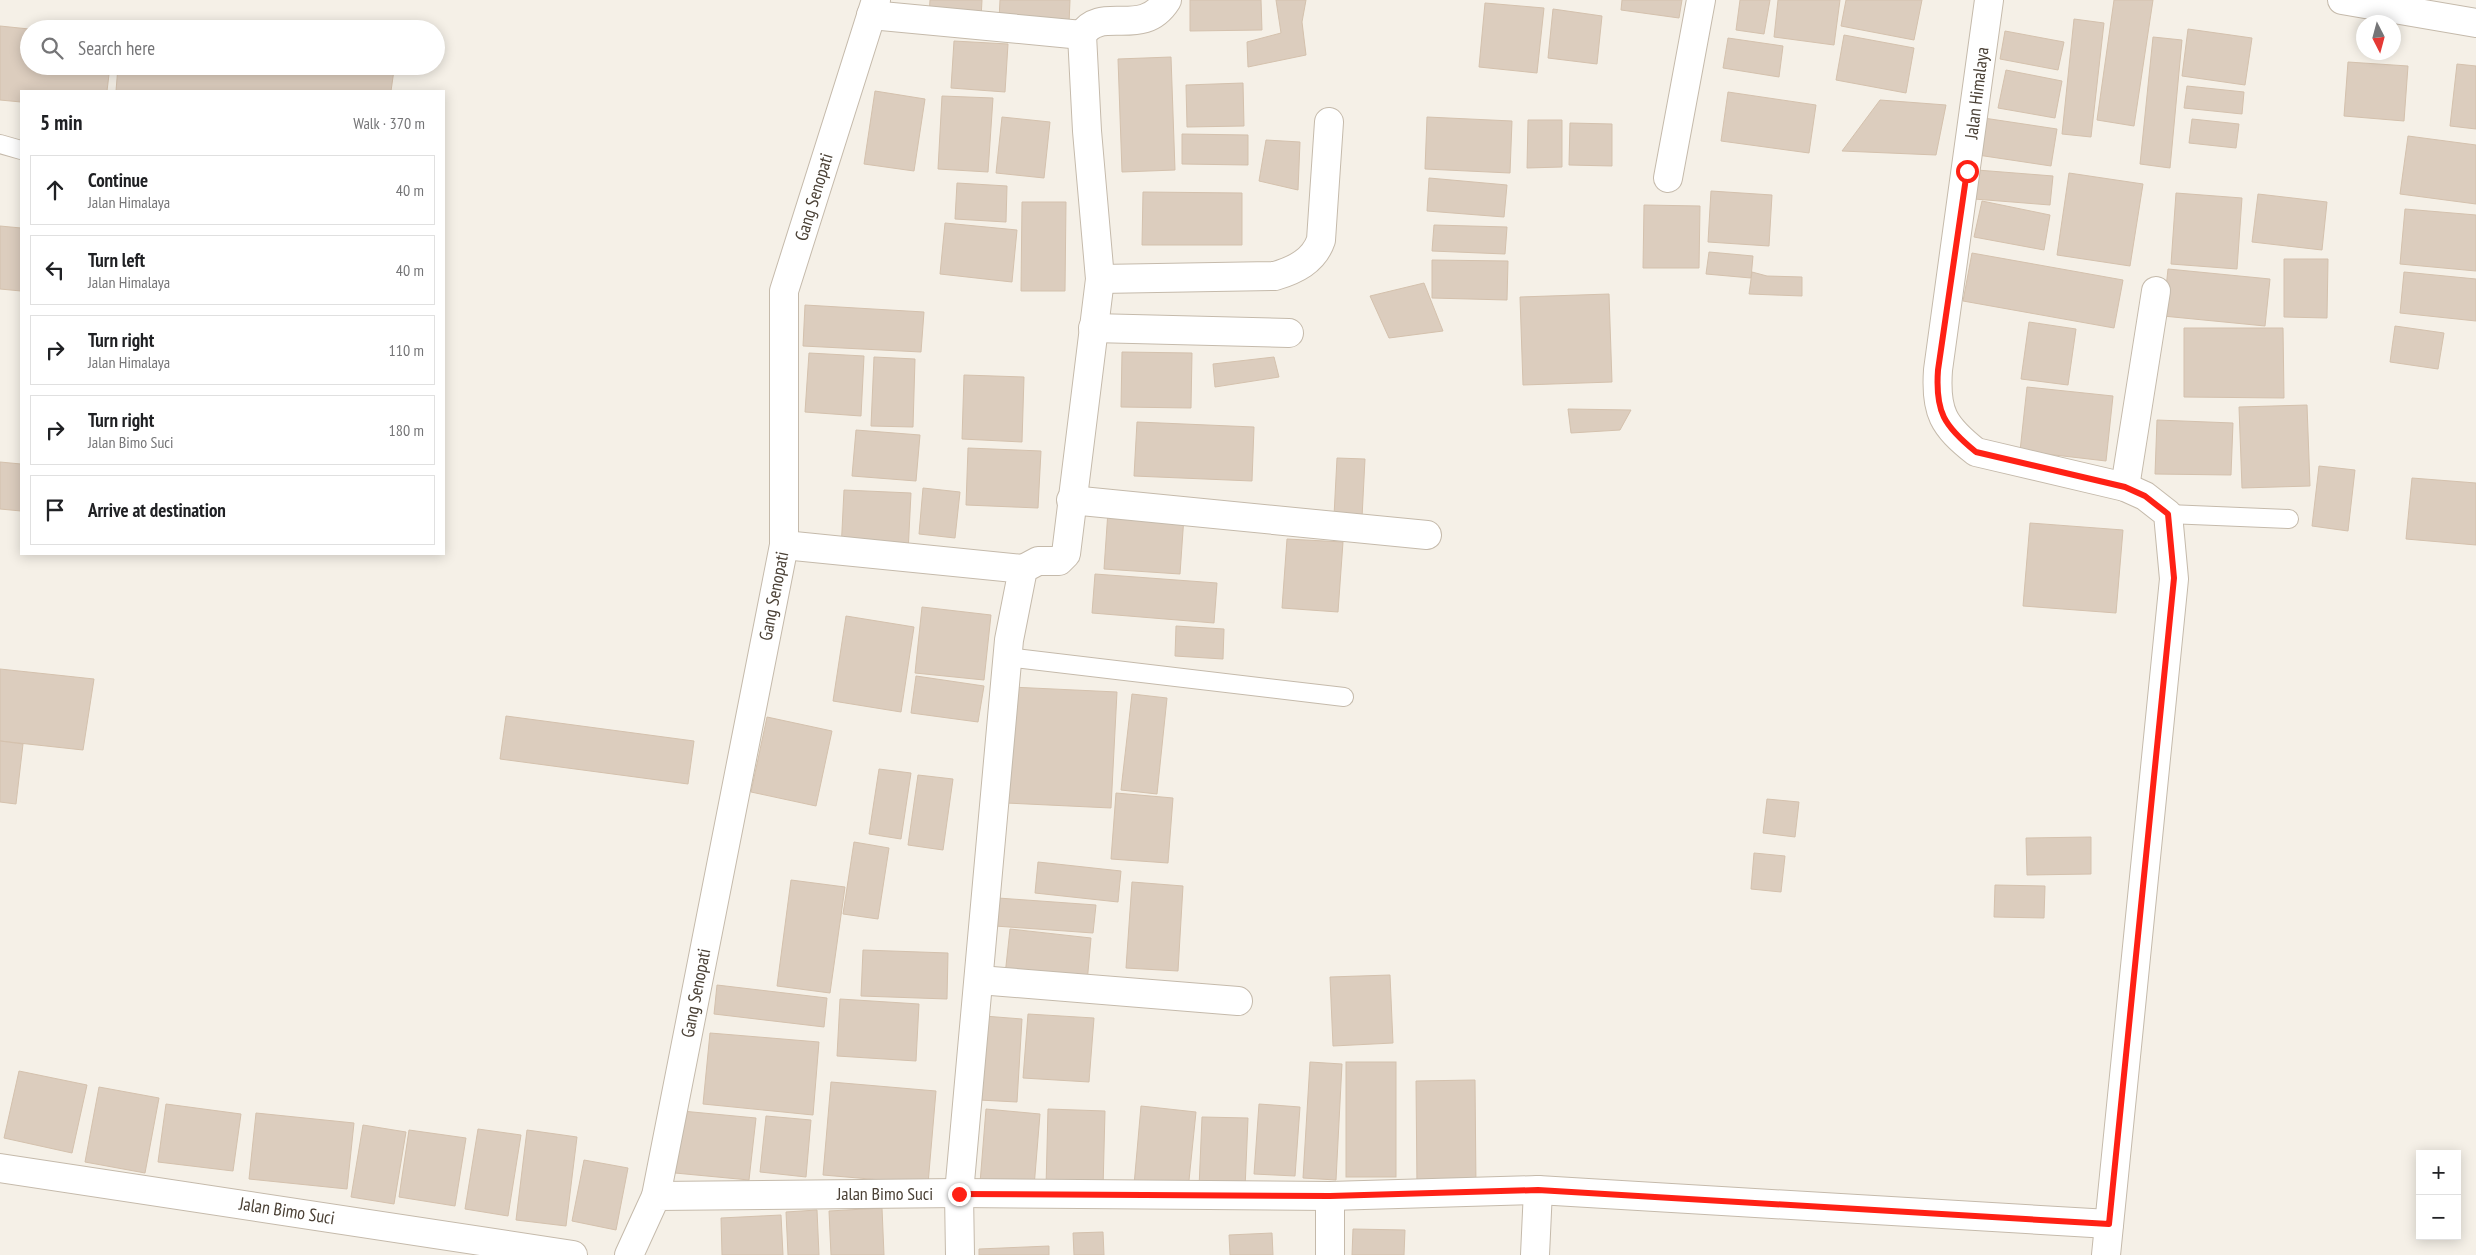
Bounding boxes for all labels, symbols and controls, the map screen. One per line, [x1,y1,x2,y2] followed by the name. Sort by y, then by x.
[2356,15,2401,60] north arrow
[20,20,445,75] search box
[38,34,66,62] icon: search
[78,36,155,60] text: Search here
[1959,46,1994,141] street label: Jalan Himalaya
[40,109,82,136] text: 5 min
[353,113,425,133] text: Walk · 370 m
[789,150,838,243] street label: Gang Senopati
[1956,160,1979,183] route start
[88,168,148,192] text: Continue
[41,176,69,204] icon: ahead
[396,180,424,200] text: 40 m
[88,192,170,212] text: Jalan Himalaya
[88,248,145,272] text: Turn left
[41,256,69,284] icon: left
[396,260,424,280] text: 40 m
[88,272,170,292] text: Jalan Himalaya
[88,328,154,352] text: Turn right
[41,336,69,364] icon: right
[389,340,424,360] text: 110 m
[88,352,170,372] text: Jalan Himalaya
[88,408,154,432] text: Turn right
[41,416,69,444] icon: right
[389,420,424,440] text: 180 m
[88,432,174,452] text: Jalan Bimo Suci
[41,496,69,524] icon: arrive
[88,498,226,522] text: Arrive at destination
[754,549,793,642] street label: Gang Senopati
[676,946,715,1039] street label: Gang Senopati
[2416,1150,2461,1240] map controls
[2416,1150,2461,1195] button: +
[836,1182,933,1205] street label: Jalan Bimo Suci
[948,1183,971,1206] route end
[237,1191,336,1229] street label: Jalan Bimo Suci
[2416,1195,2461,1240] button: −

